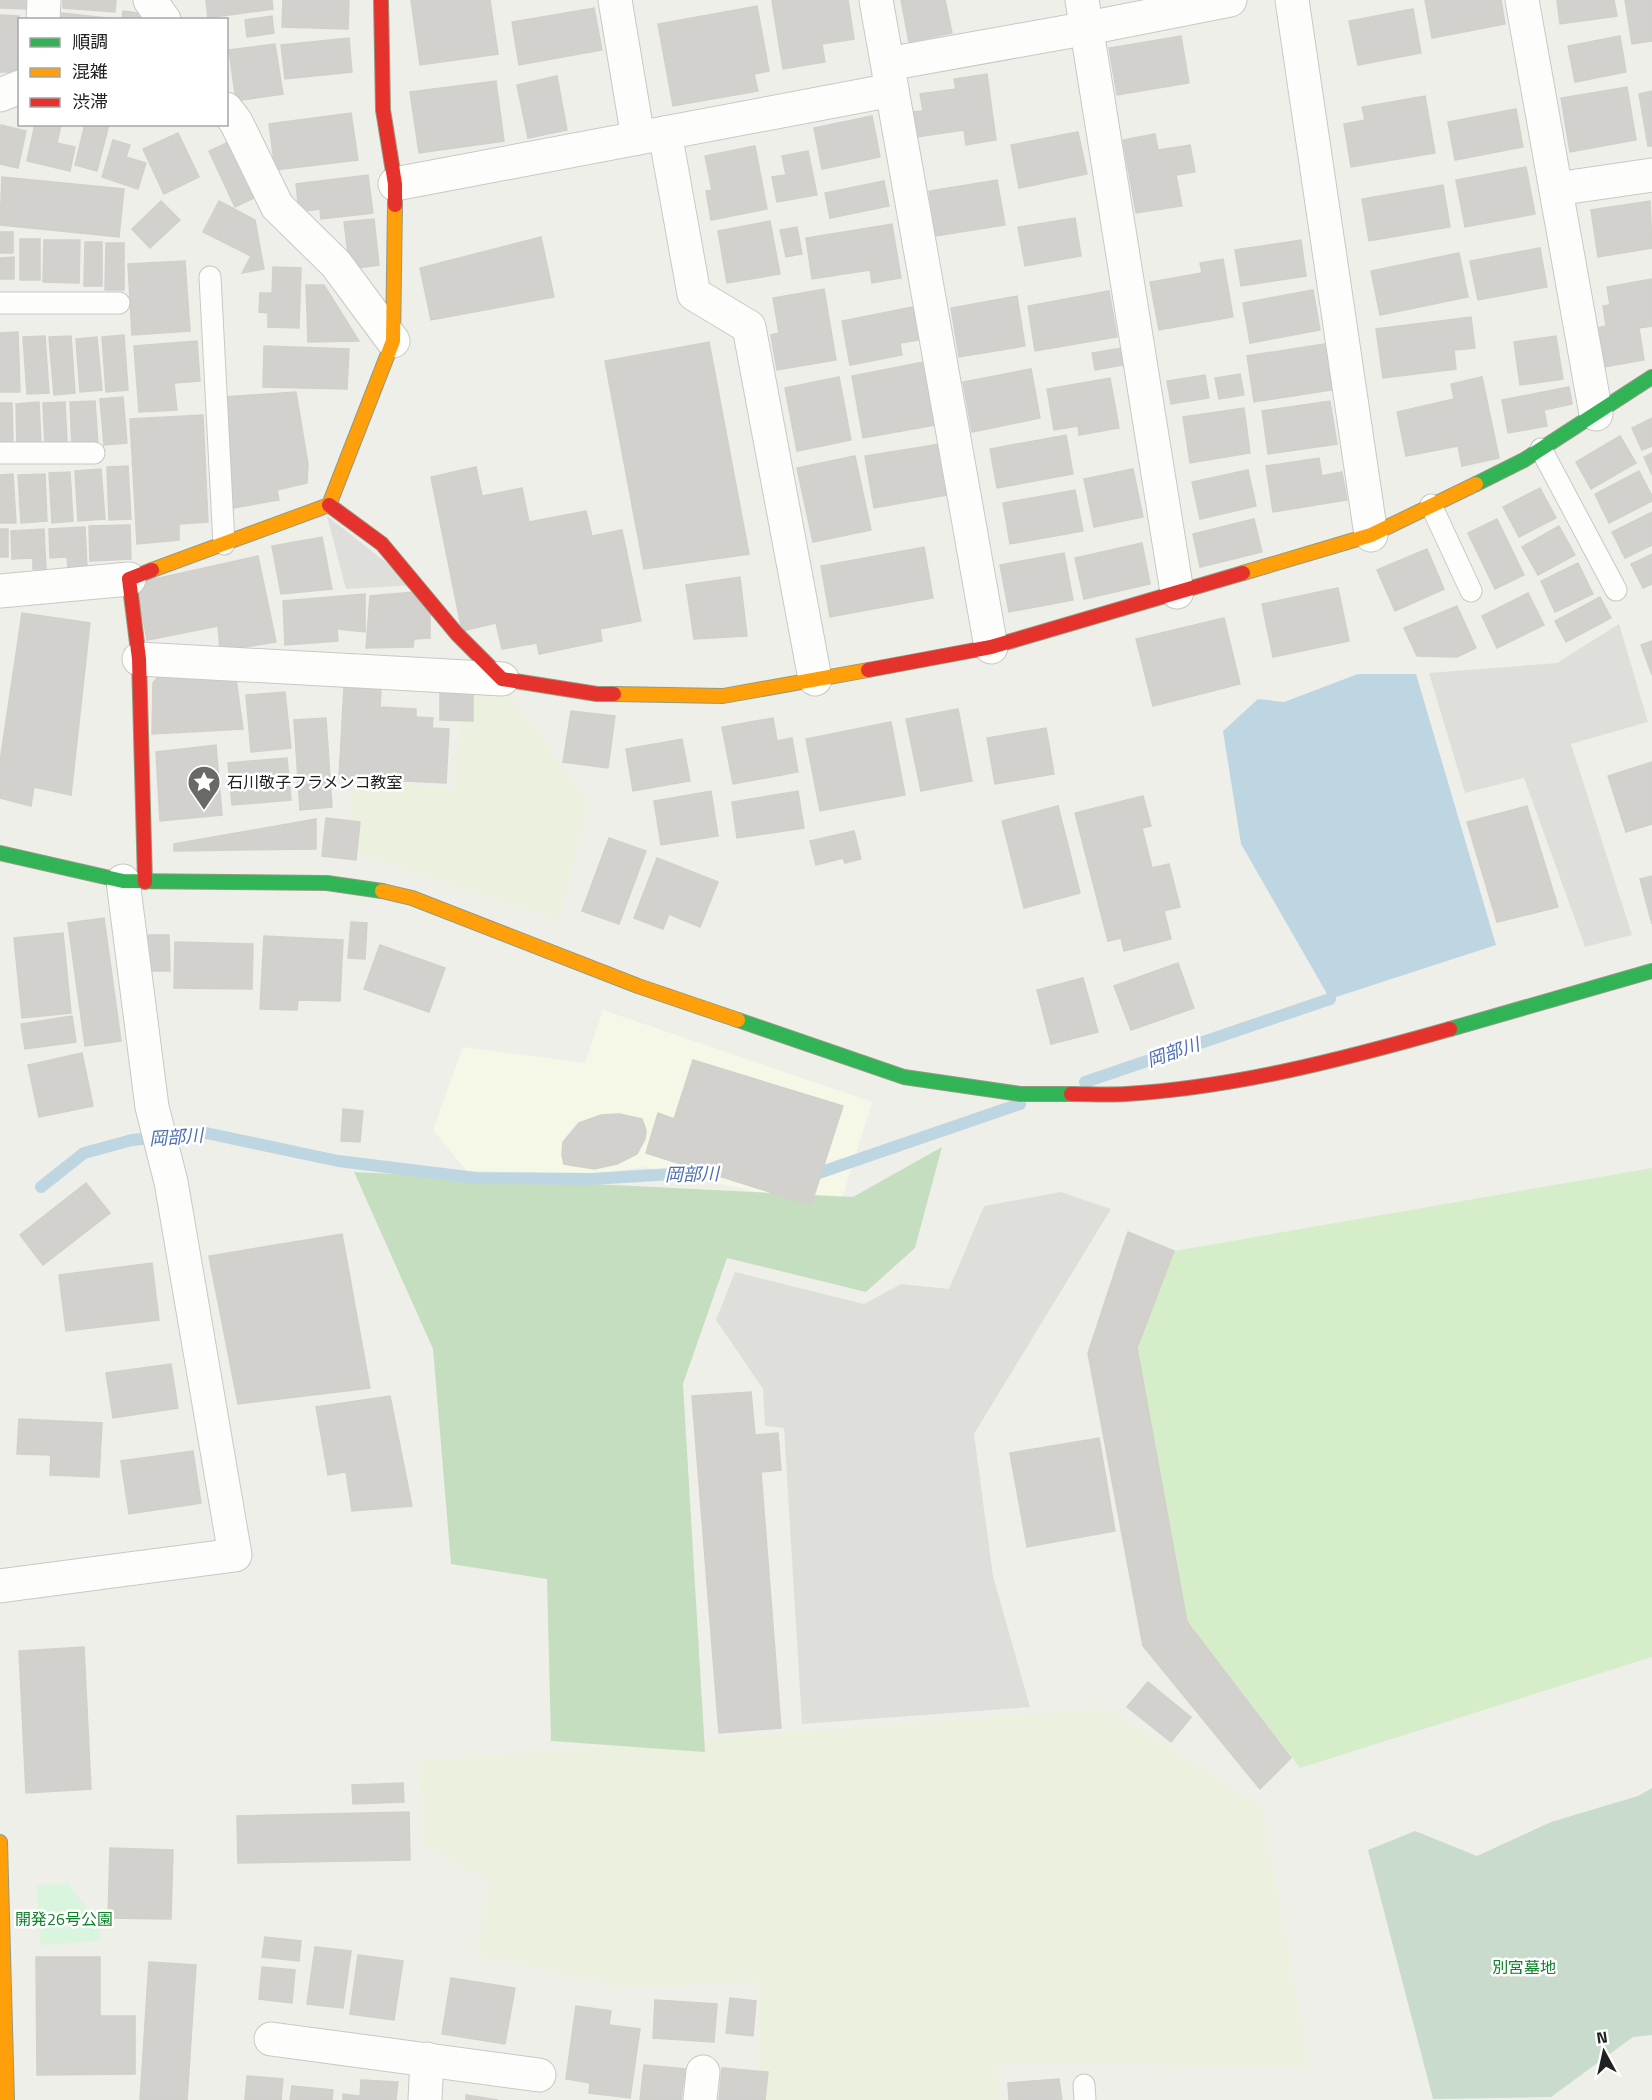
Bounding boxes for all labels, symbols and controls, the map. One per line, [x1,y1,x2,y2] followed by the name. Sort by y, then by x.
[18,18,228,126] legend
[72,28,108,55] text: 順調
[72,58,108,85] text: 混雑
[72,88,108,115] text: 渋滞
[186,764,222,811] place icon: 石川敬子フラメンコ教室
[227,770,403,794] place label: 石川敬子フラメンコ教室
[1143,1030,1205,1074] water label: 岡部川
[148,1122,206,1152] water label: 岡部川
[665,1160,721,1188] water label: 岡部川
[15,1907,113,1931] park label: 開発26号公園
[1492,1955,1556,1979] park label: 別宮墓地
[1574,2022,1634,2082] north arrow
[1595,2024,1609,2050] text: N

